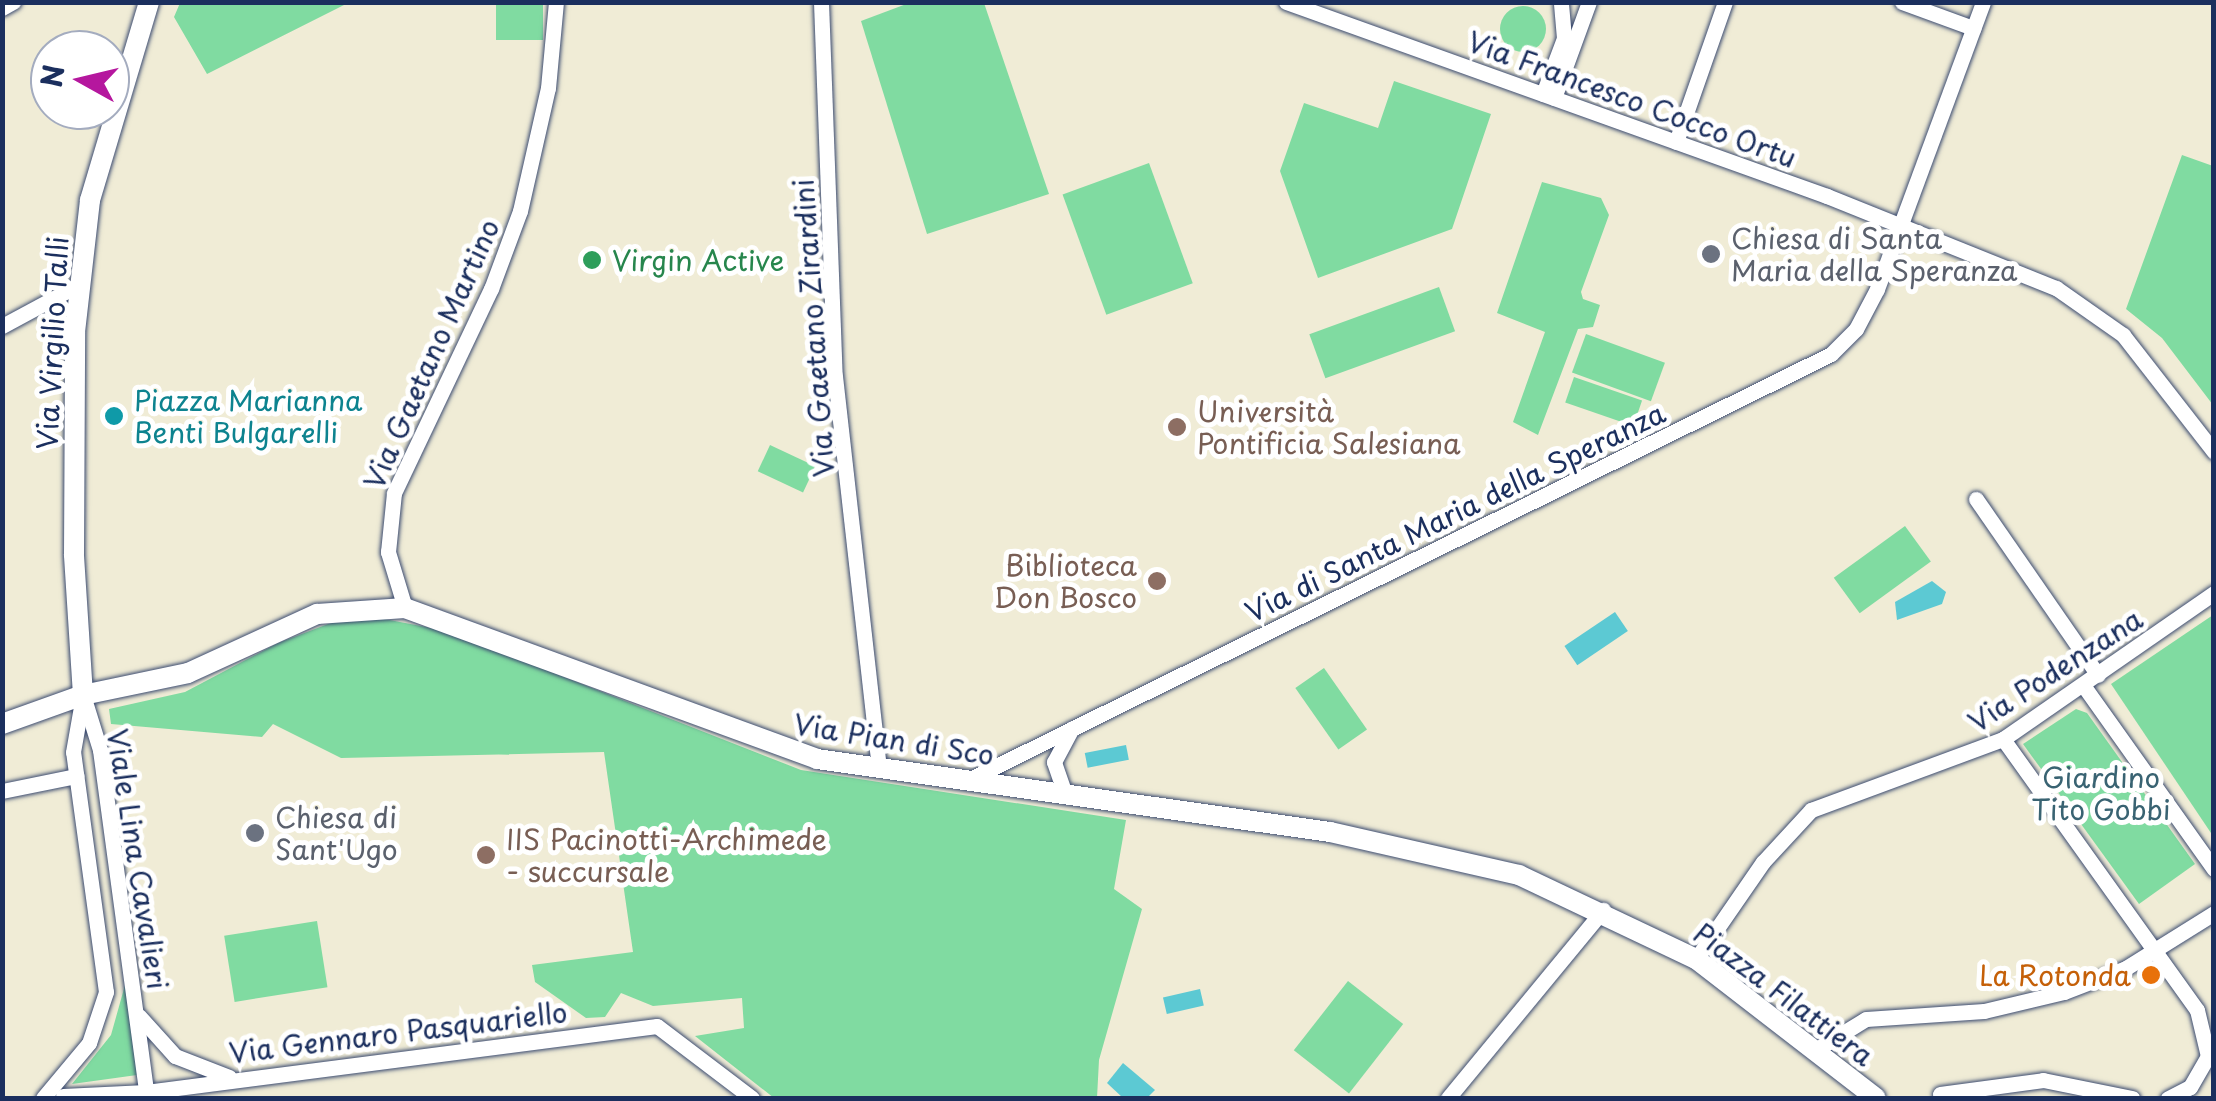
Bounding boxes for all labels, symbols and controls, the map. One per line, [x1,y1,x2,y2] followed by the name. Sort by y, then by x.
[1463,24,1801,174] street label: Via Francesco Cocco Ortu
[30,30,130,130] north arrow
[29,62,75,90] text: N
[786,178,840,478] street label: Via Gaetano Zirardini
[357,215,505,493] street label: Via Gaetano Martino
[1731,221,2019,287] place label: Chiesa di Santa Maria della Speranza
[30,236,74,450] street label: Via Virgilio Talli
[612,243,785,277] place label: Virgin Active
[1700,243,1722,265] marker: Chiesa di Santa Maria della Speranza
[581,249,603,271] marker: Virgin Active
[134,383,360,449] place label: Piazza Marianna Benti Bulgarelli
[1197,394,1461,460] place label: Università Pontificia Salesiana
[1239,395,1671,629] street label: Via di Santa Maria della Speranza
[103,405,125,427] marker: Piazza Marianna Benti Bulgarelli
[1166,416,1188,438] marker: Università Pontificia Salesiana
[995,548,1137,614] place label: Biblioteca Don Bosco
[1146,570,1168,592] marker: Biblioteca Don Bosco
[1962,602,2148,738] street label: Via Podenzana
[792,707,996,771] street label: Via Pian di Sco
[101,727,175,991] street label: Viale Lina Cavalieri
[2030,760,2172,826] park label: Giardino Tito Gobbi
[275,800,398,866] place label: Chiesa di Sant'Ugo
[244,822,266,844] marker: Chiesa di Sant'Ugo
[506,822,827,888] place label: IIS Pacinotti-Archimede - succursale
[475,844,497,866] marker: IIS Pacinotti-Archimede - succursale
[1687,915,1881,1073] street label: Piazza Filattiera
[1978,958,2131,992] place label: La Rotonda
[2140,964,2162,986] marker: La Rotonda
[226,994,570,1070] street label: Via Gennaro Pasquariello

